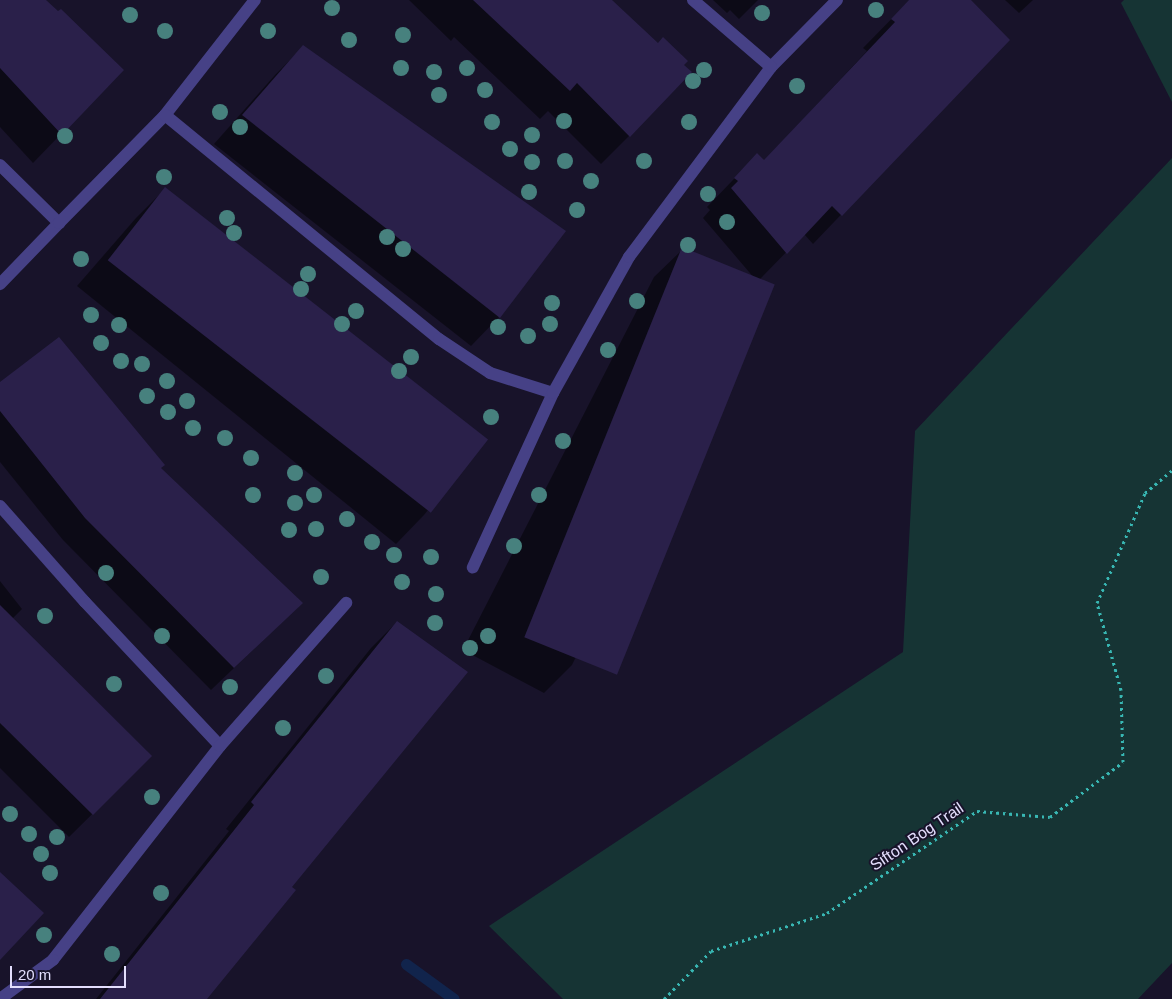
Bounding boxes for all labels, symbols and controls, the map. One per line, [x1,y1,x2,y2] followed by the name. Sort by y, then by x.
[867,799,967,875] street label: Sifton Bog Trail
[12,956,129,988] scale bar
[18,966,51,983] text: 20 m

